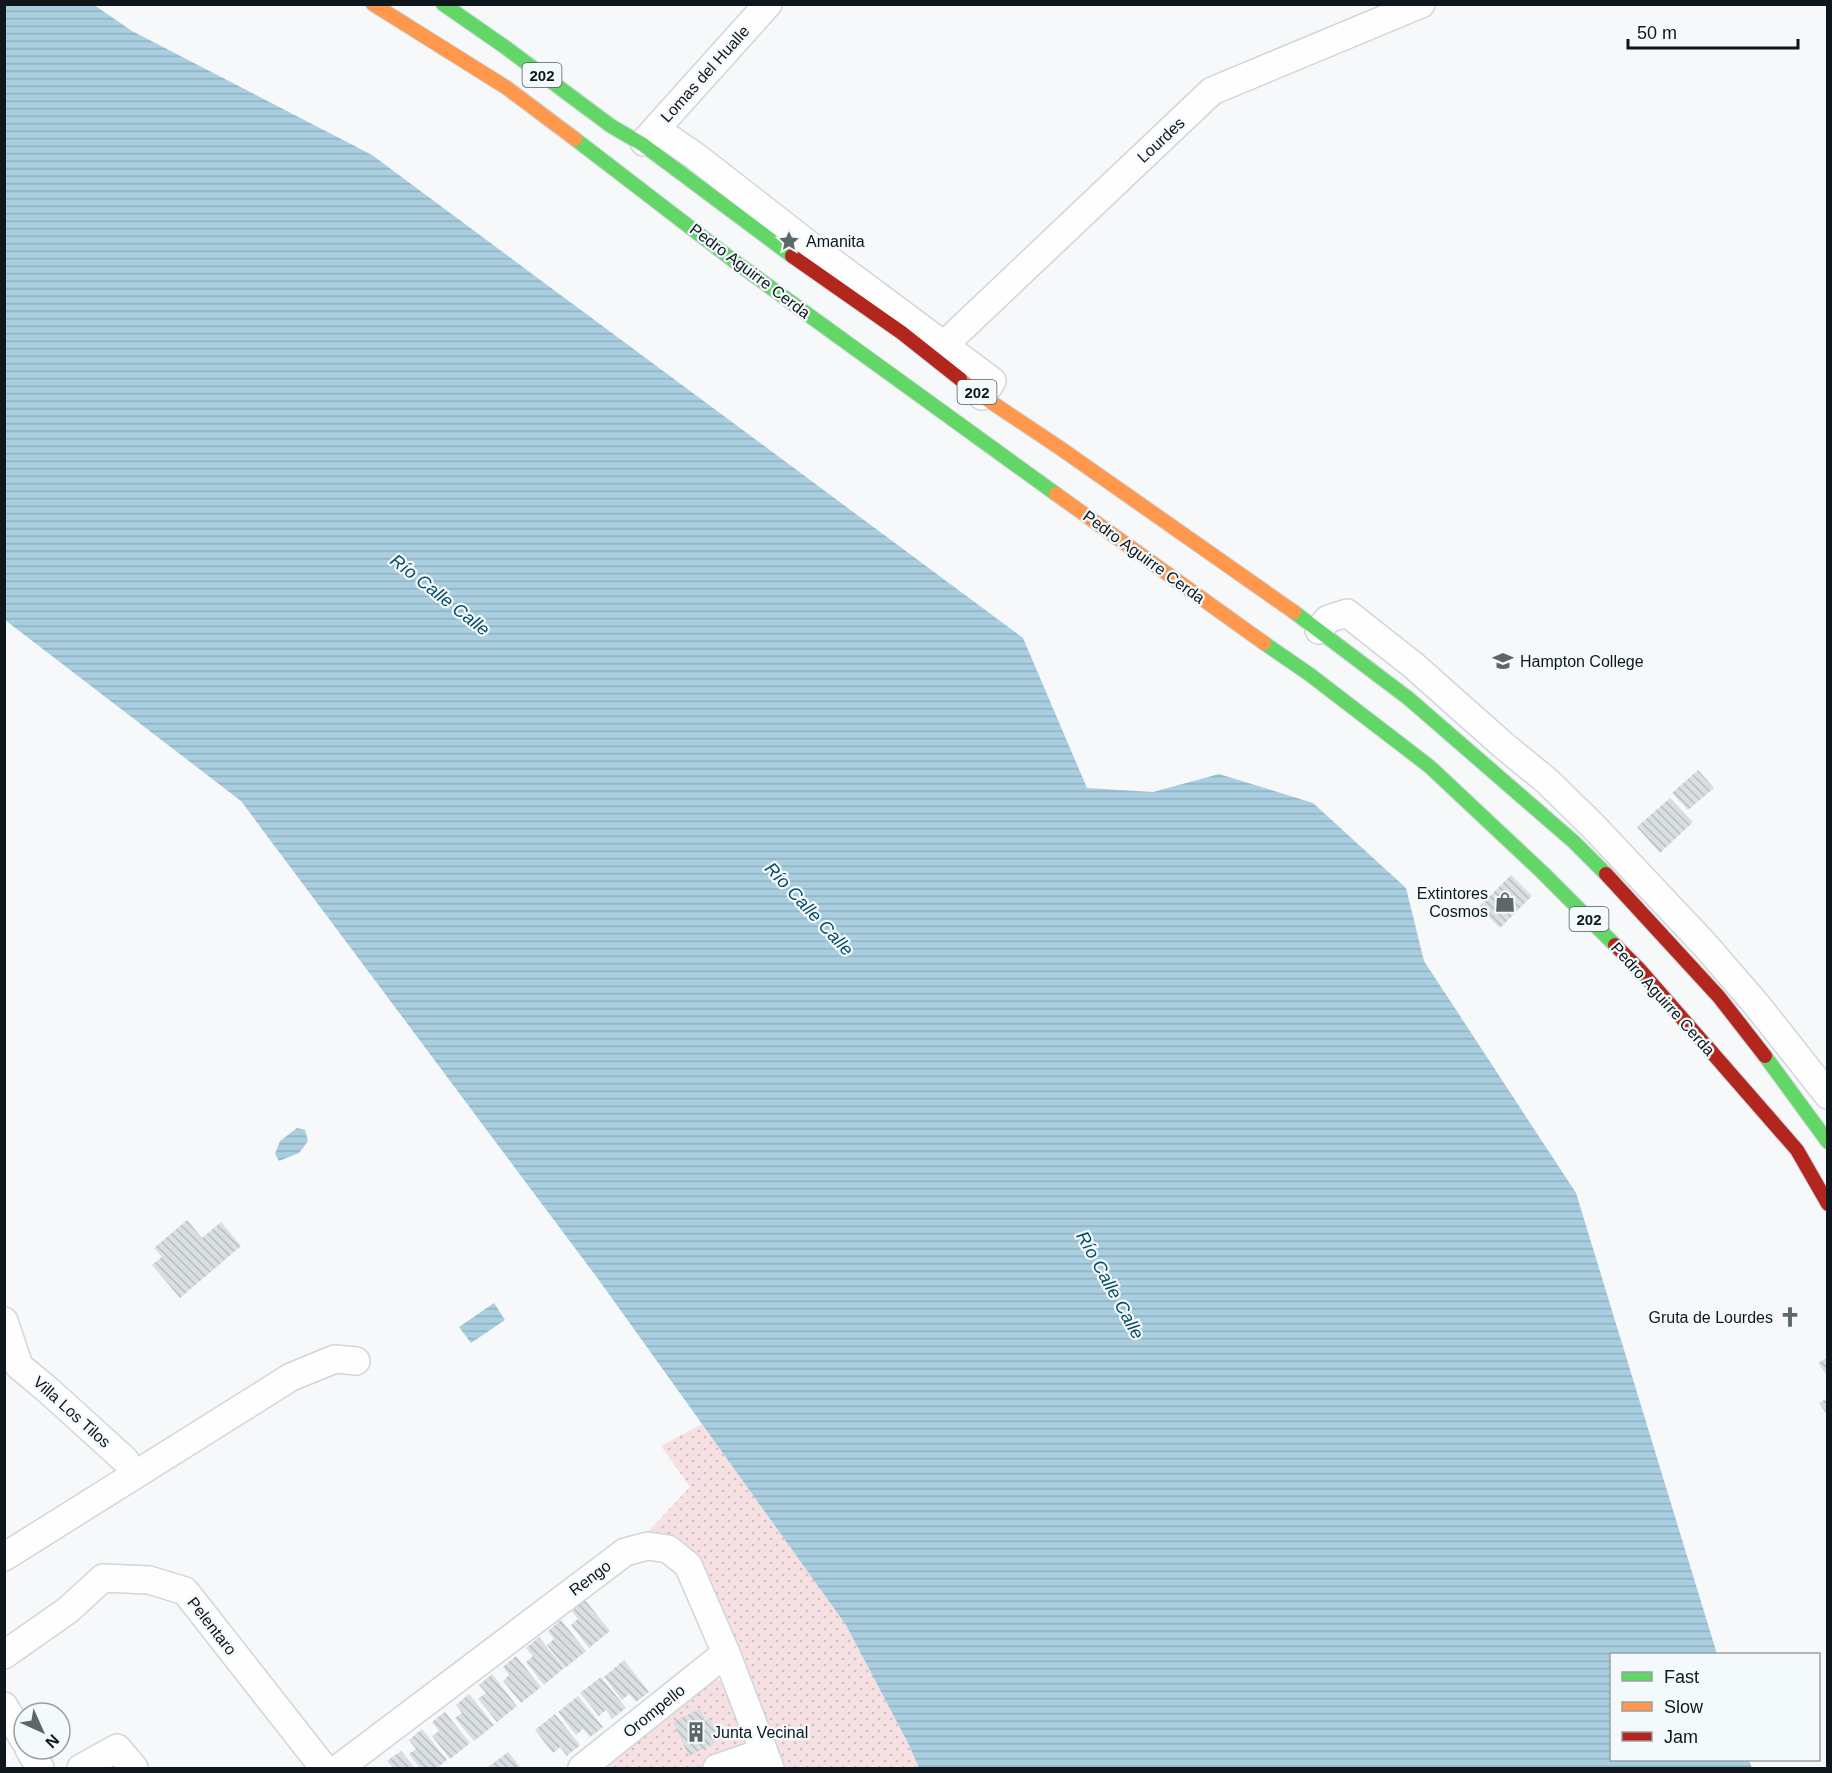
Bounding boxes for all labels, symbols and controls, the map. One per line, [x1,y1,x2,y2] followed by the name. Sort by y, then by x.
[1628,12,1798,50] scale bar
[657,22,753,126] street label: Lomas del Hualle
[1637,23,1677,43] text: 50 m
[522,63,562,87] road number: 202
[1134,114,1188,166] street label: Lourdes
[687,220,813,322] street label: Pedro Aguirre Cerda
[777,229,801,253] place icon: Amanita
[806,233,865,250] place label: Amanita
[958,380,996,404] road number: 202
[1080,507,1208,607] street label: Pedro Aguirre Cerda
[387,550,493,640] water label: Río Calle Calle
[1491,649,1515,673] school or university icon: Hampton College
[1520,653,1644,670] place label: Hampton College
[761,858,857,960] water label: Río Calle Calle
[1417,885,1488,920] place label: Extintores Cosmos
[1493,890,1517,914] shop icon: Extintores Cosmos
[1570,907,1608,931] road number: 202
[1608,939,1718,1059] street label: Pedro Aguirre Cerda
[1072,1228,1148,1342] water label: Río Calle Calle
[1778,1305,1802,1329] church icon: Gruta de Lourdes
[1648,1309,1773,1326] place label: Gruta de Lourdes
[30,1373,114,1451] street label: Villa Los Tilos
[566,1557,614,1599] street label: Rengo
[184,1594,240,1658] street label: Pelentaro
[1610,1653,1820,1761] legend
[1664,1667,1699,1687] text: Fast
[620,1681,688,1741] street label: Orompello
[1664,1697,1704,1717] text: Slow
[12,1701,72,1761] north arrow
[684,1720,708,1744] building icon: Junta Vecinal
[713,1724,808,1741] place label: Junta Vecinal
[1664,1727,1698,1747] text: Jam
[42,1731,62,1751] text: N

